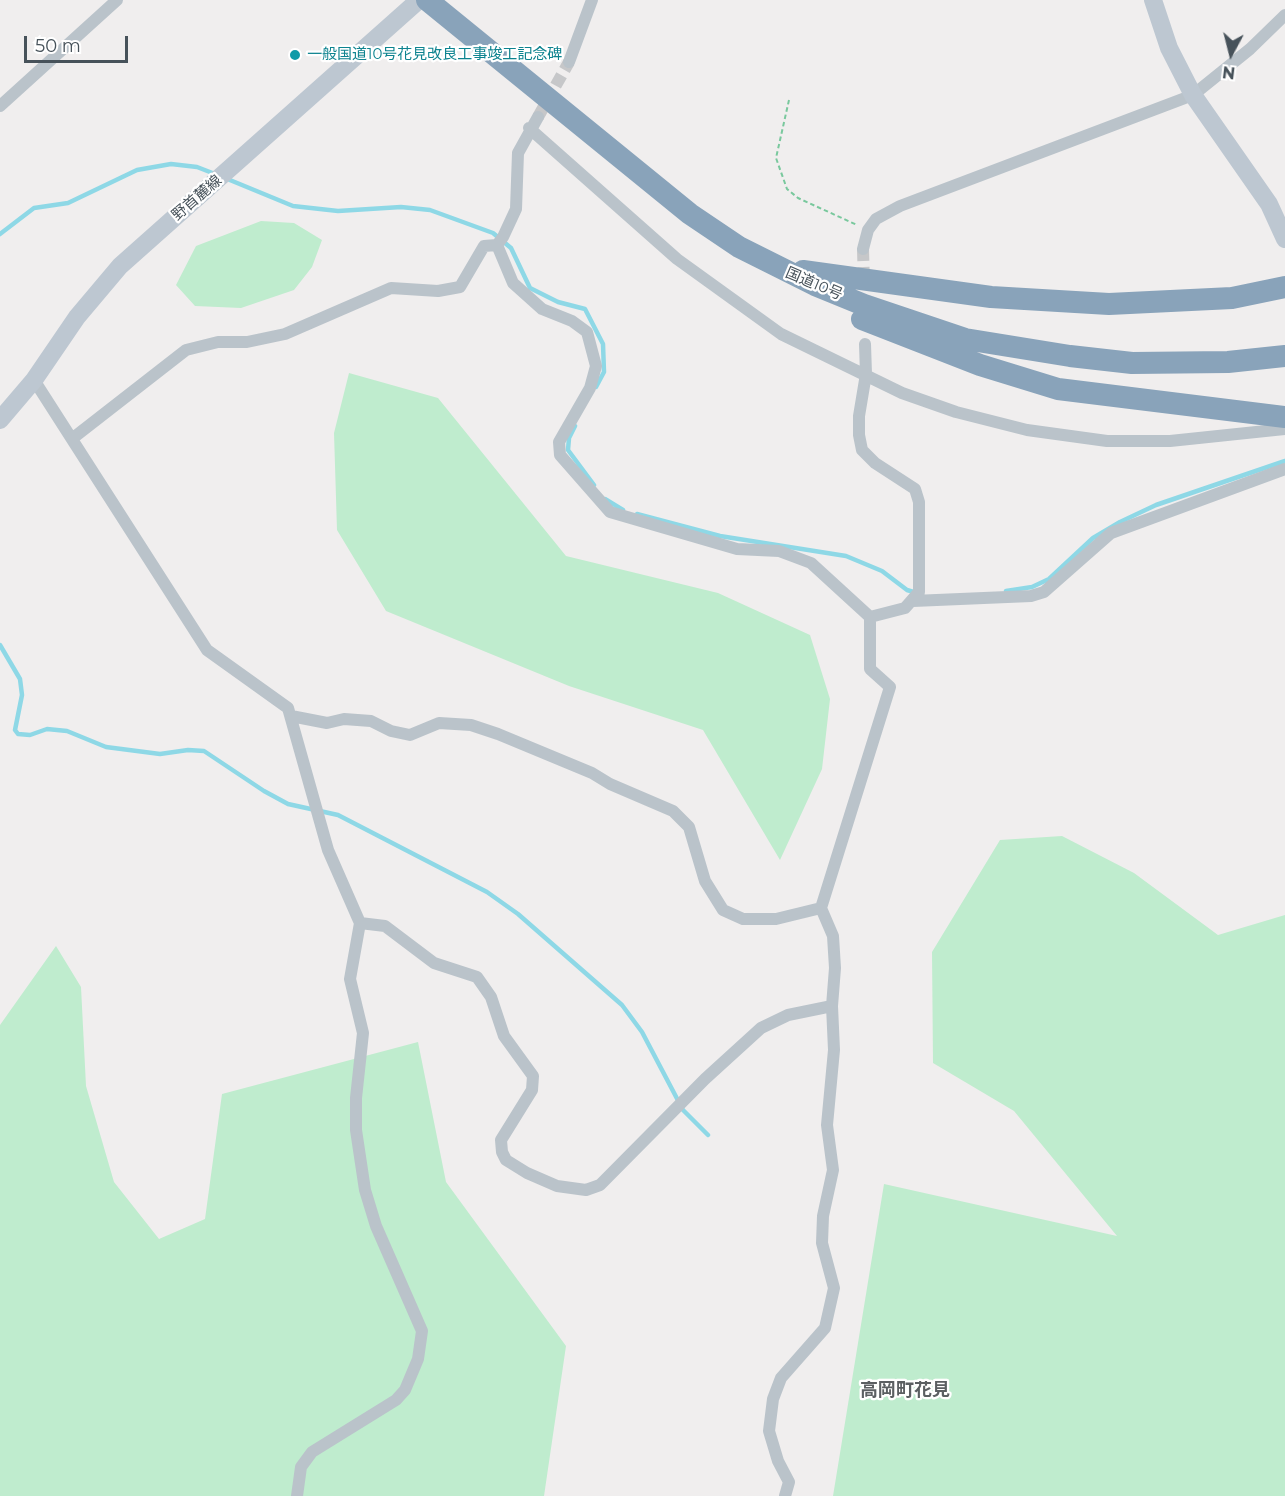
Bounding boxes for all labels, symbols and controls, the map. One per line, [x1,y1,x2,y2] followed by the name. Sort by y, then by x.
[27,24,130,62] scale bar
[1201,24,1261,84] north arrow
[35,35,81,57] text: 50 m
[307,46,562,64] place label: 一般国道10号花見改良工事竣工記念碑
[288,48,302,62] marker: 一般国道10号花見改良工事竣工記念碑
[1221,62,1236,83] text: N
[168,172,226,224] street label: 野首麓線
[783,264,845,304] street label: 国道10号
[860,1380,950,1402] district label: 高岡町花見

